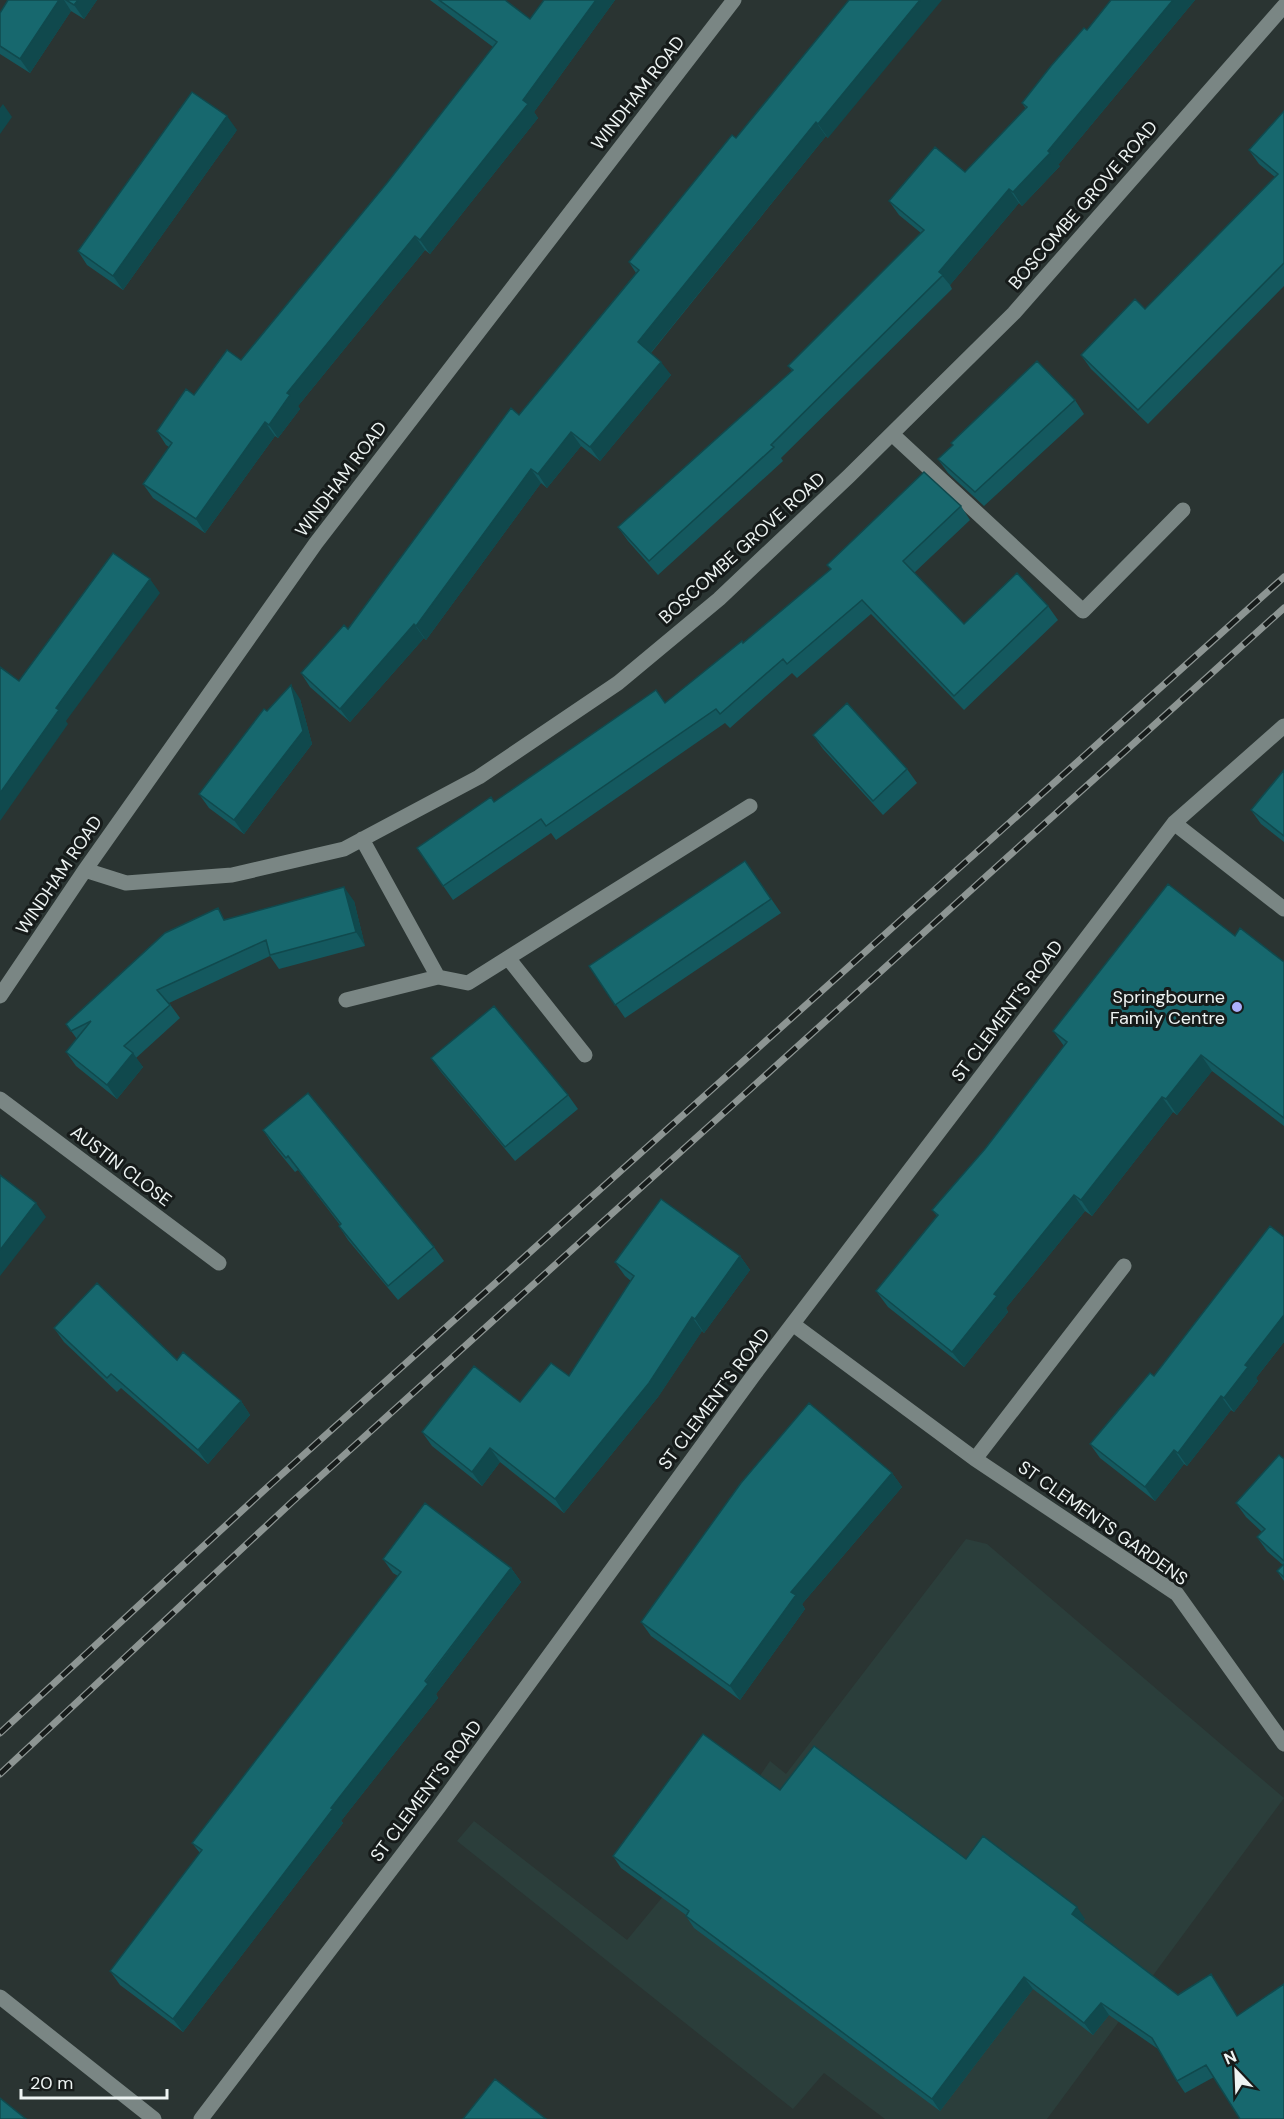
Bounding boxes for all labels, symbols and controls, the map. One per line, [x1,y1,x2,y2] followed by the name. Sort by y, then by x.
[586,31,690,155] street label: WINDHAM ROAD
[1003,116,1163,294] street label: BOSCOMBE GROVE ROAD
[290,416,392,542] street label: WINDHAM ROAD
[654,467,830,629] street label: BOSCOMBE GROVE ROAD
[10,811,108,939] street label: WINDHAM ROAD
[946,935,1068,1087] street label: ST CLEMENT'S ROAD
[1110,985,1225,1030] place label: Springbourne Family Centre
[1230,1000,1244,1014] marker: Springbourne Family Centre
[66,1120,176,1212] street label: AUSTIN CLOSE
[653,1323,775,1475] street label: ST CLEMENT'S ROAD
[1013,1455,1193,1591] street label: ST CLEMENTS GARDENS
[365,1715,487,1867] street label: ST CLEMENT'S ROAD
[1206,2041,1266,2101] north arrow
[1221,2046,1240,2070] text: N
[21,2062,166,2100] scale bar
[30,2071,73,2095] text: 20 m

